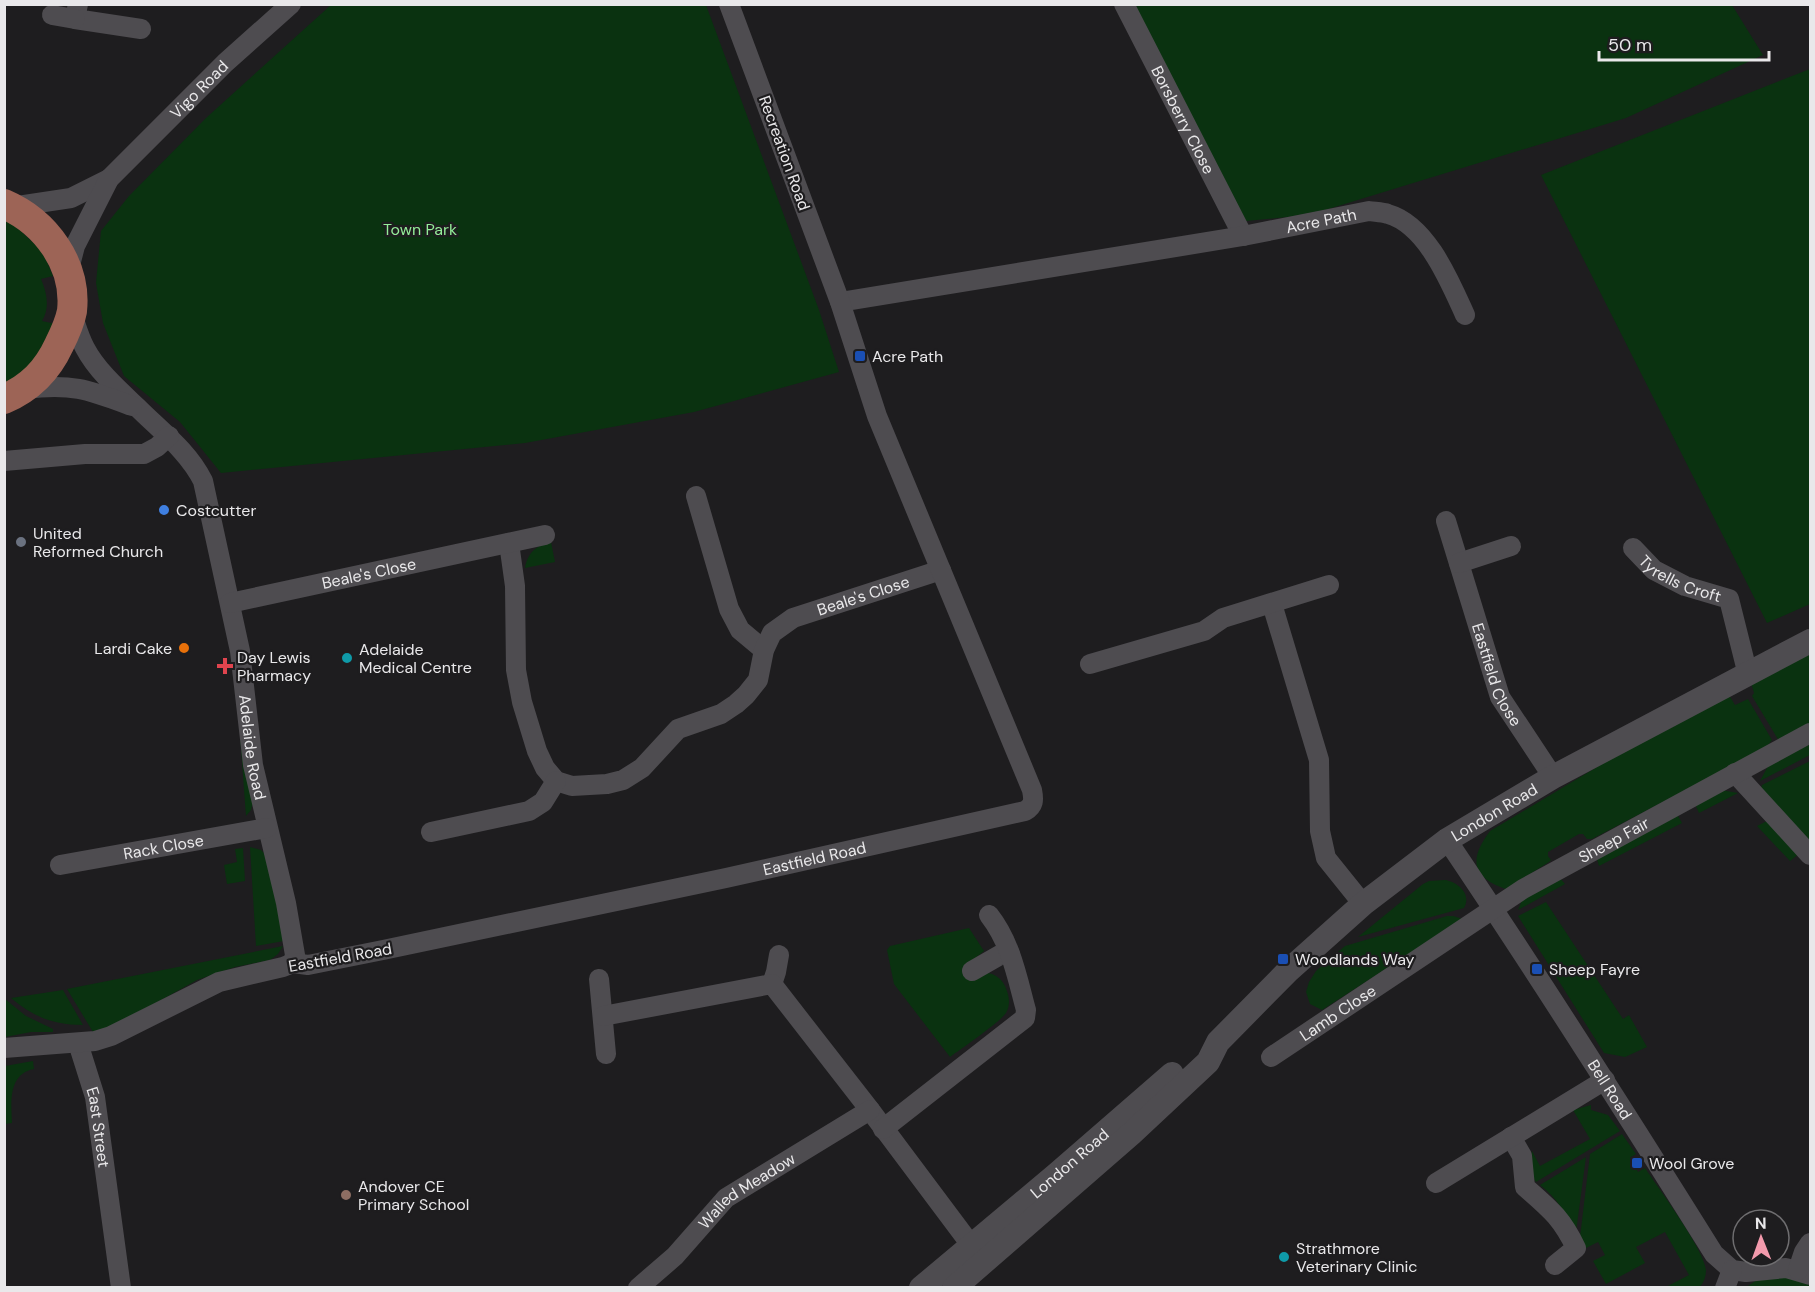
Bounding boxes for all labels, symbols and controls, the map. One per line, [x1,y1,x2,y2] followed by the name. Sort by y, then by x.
[1599,24,1768,62] scale bar
[1608,33,1652,57] text: 50 m
[165,56,233,123] street label: Vigo Road
[1146,62,1219,178] street label: Borsberry Close
[754,93,815,213] street label: Recreation Road
[1284,204,1358,238] street label: Acre Path
[383,219,457,240] park label: Town Park
[872,346,943,367] place label: Acre Path
[853,349,867,363] marker: Acre Path
[176,500,256,521] place label: Costcutter
[157,503,171,517] marker: Costcutter
[33,523,163,562] place label: United Reformed Church
[14,535,28,549] marker: United Reformed Church
[1634,551,1724,607] street label: Tyrells Croft
[320,553,418,594] street label: Beale's Close
[814,571,912,621] street label: Beale's Close
[1467,621,1526,730] street label: Eastfield Close
[94,638,172,659] place label: Lardi Cake
[359,639,472,678] place label: Adelaide Medical Centre
[177,641,191,655] marker: Lardi Cake
[237,647,311,686] place label: Day Lewis Pharmacy
[340,651,354,665] marker: Adelaide Medical Centre
[218,659,232,673] marker: Day Lewis Pharmacy
[234,693,271,802] street label: Adelaide Road
[1447,779,1541,846] street label: London Road
[1575,812,1653,868] street label: Sheep Fair
[122,830,205,864] street label: Rack Close
[761,837,868,880] street label: Eastfield Road
[287,938,394,977] street label: Eastfield Road
[1295,949,1415,970] place label: Woodlands Way
[1276,952,1290,966] marker: Woodlands Way
[1549,959,1640,980] place label: Sheep Fayre
[1530,962,1544,976] marker: Sheep Fayre
[1296,980,1380,1046] street label: Lamb Close
[1583,1056,1637,1124] street label: Bell Road
[81,1084,114,1169] street label: East Street
[1026,1124,1113,1203] street label: London Road
[694,1148,799,1233] street label: Walled Meadow
[1649,1153,1734,1174] place label: Wool Grove
[1630,1156,1644,1170] marker: Wool Grove
[358,1176,469,1215] place label: Andover CE Primary School
[339,1188,353,1202] marker: Andover CE Primary School
[1731,1208,1791,1268] north arrow
[1755,1213,1767,1234] text: N
[1296,1238,1417,1277] place label: Strathmore Veterinary Clinic
[1277,1250,1291,1264] marker: Strathmore Veterinary Clinic

